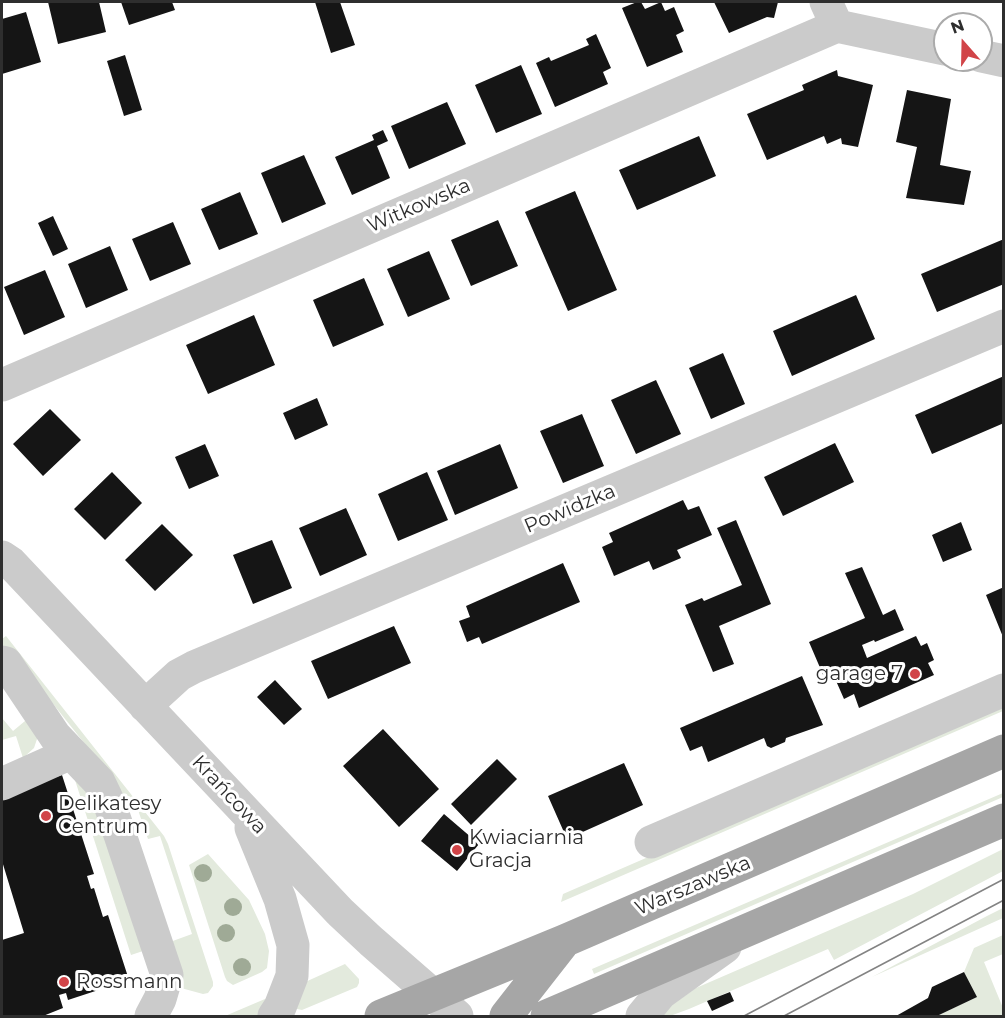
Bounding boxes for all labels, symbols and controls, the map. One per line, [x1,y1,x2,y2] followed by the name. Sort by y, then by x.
[933,12,993,72] north arrow
[948,15,967,38] text: N
[364,174,474,238] street label: Witkowska
[521,479,619,539] street label: Powidzka
[816,662,903,686] place label: garage 7
[908,667,922,681] marker: garage 7
[187,751,271,839] street label: Krańcowa
[58,792,161,839] place label: Delikatesy Centrum
[39,809,53,823] marker: Delikatesy Centrum
[469,826,584,873] place label: Kwiaciarnia Gracja
[450,843,464,857] marker: Kwiaciarnia Gracja
[632,851,754,921] street label: Warszawska
[76,970,183,994] place label: Rossmann
[57,975,71,989] marker: Rossmann

